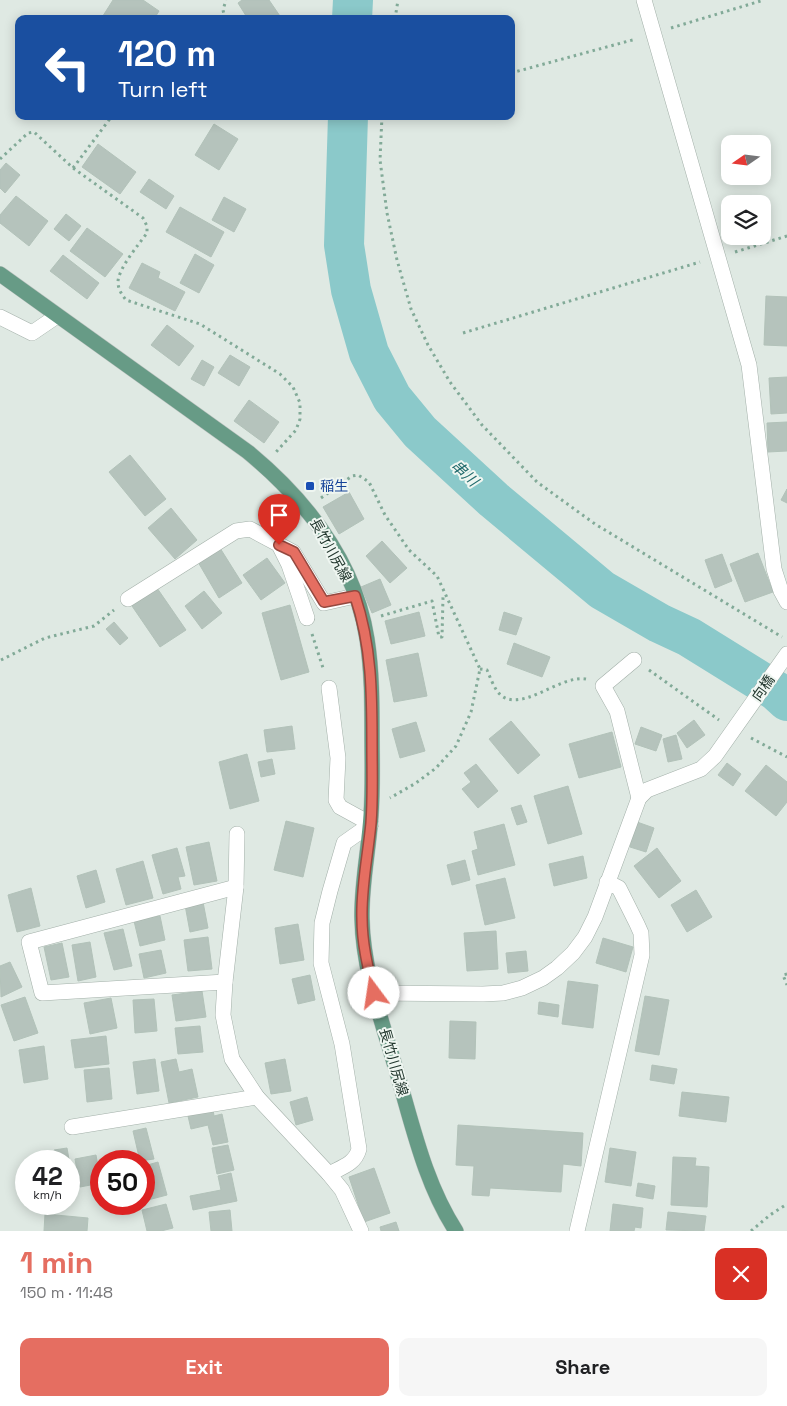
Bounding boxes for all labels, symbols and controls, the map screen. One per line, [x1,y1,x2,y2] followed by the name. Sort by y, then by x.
[118,32,216,76] text: 120 m
[35,35,100,100] icon: left
[118,75,208,103] text: Turn left
[721,135,771,185] north arrow
[721,135,771,245] map controls
[721,195,771,245] button: layers
[448,456,484,492] water label: 串川
[320,477,348,495] place label: 稲生
[304,480,316,492] marker: 稲生
[258,494,300,545] pin
[265,501,293,529] icon: arrive
[306,515,356,585] street label: 長竹川尻線
[748,671,778,705] street label: 向橋
[347,966,399,1018] position arrow
[376,1026,412,1098] street label: 長竹川尻線
[90,1150,155,1215] speed limit sign: 50
[32,1160,63,1192] text: 42
[33,1187,62,1203] text: km/h
[20,1243,93,1282] text: 1 min
[715,1248,767,1300] button: close
[20,1282,113,1303] text: 150 m · 11:48
[20,1338,389,1396] button: Exit
[399,1338,767,1396] button: Share

